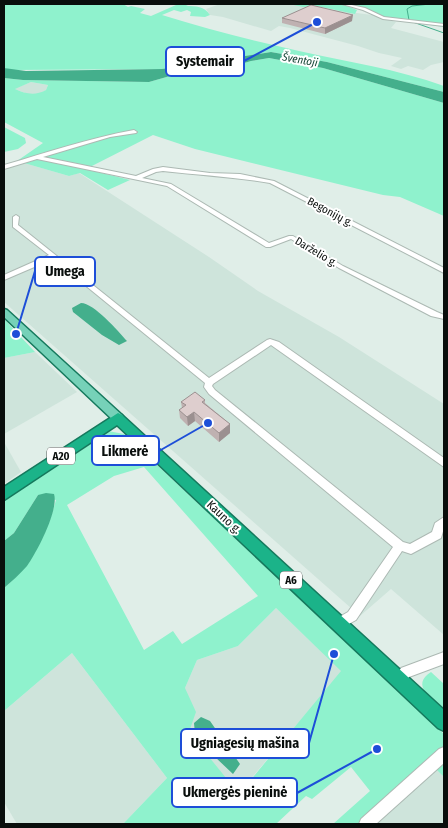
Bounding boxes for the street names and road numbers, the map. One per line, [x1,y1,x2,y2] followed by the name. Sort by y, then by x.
[305,195,355,229] street label: Begonijų g.
[293,234,339,270] street label: Darželio g.
[47,448,75,464] road number: A20
[204,498,244,537] street label: Kauno g.
[280,572,302,588] road number: A6

